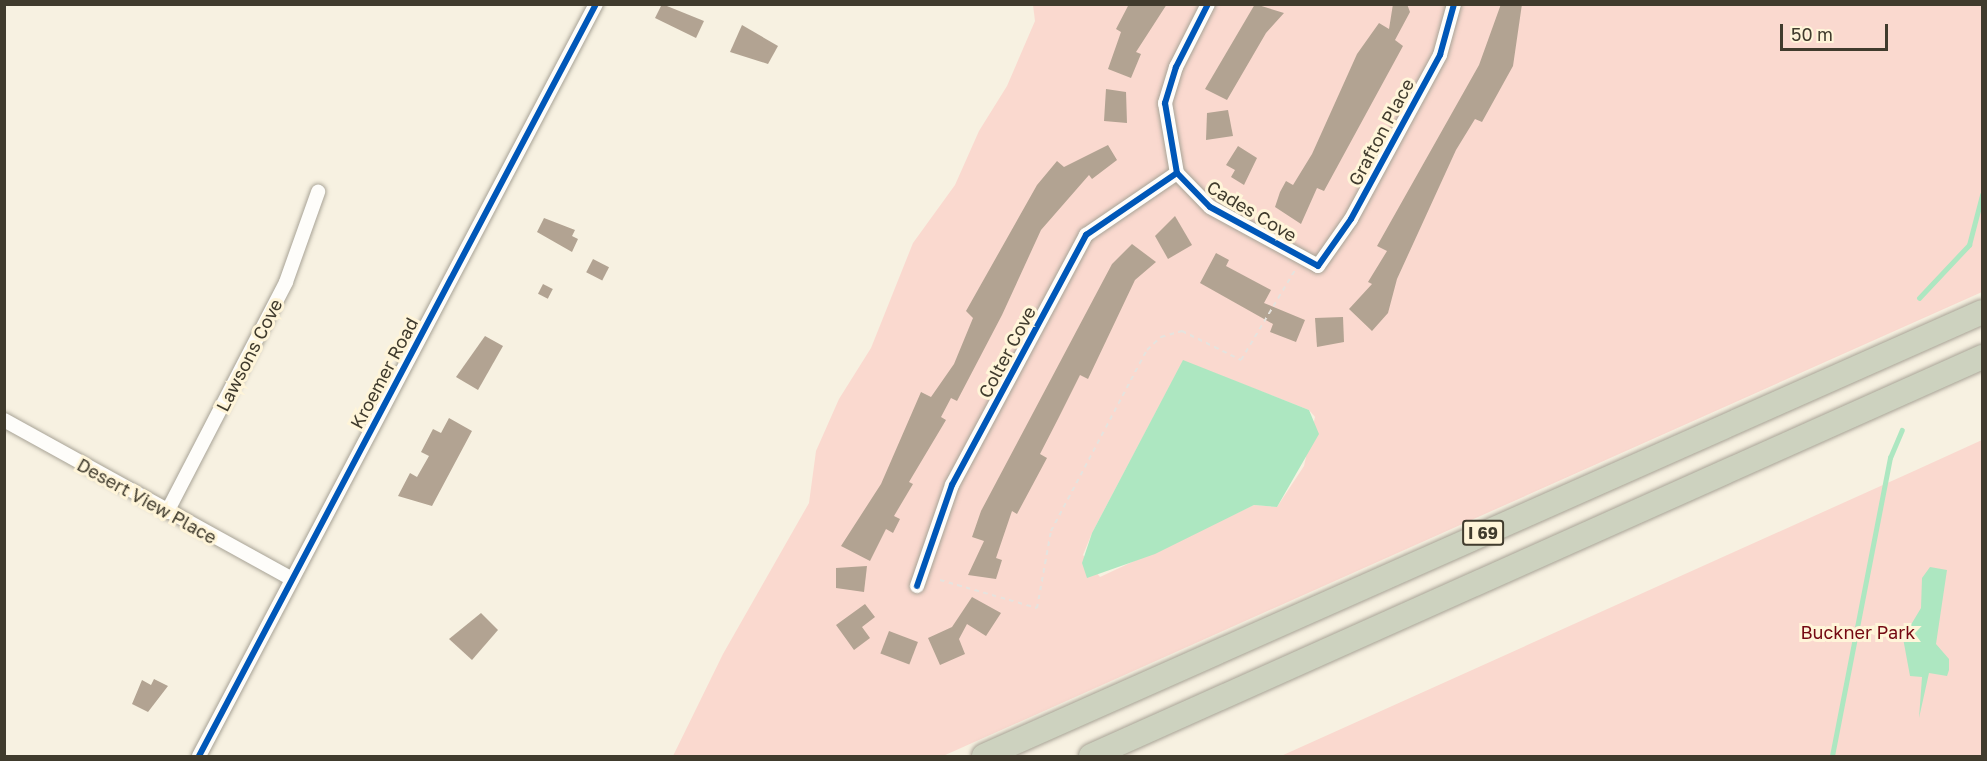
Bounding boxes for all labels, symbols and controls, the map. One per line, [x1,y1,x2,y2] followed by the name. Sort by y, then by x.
[1783,12,1891,50] scale bar
[1791,23,1833,45] text: 50 m
[1344,75,1418,189] street label: Grafton Place
[1203,176,1301,246] street label: Cades Cove
[211,295,287,415] street label: Lawsons Cove
[974,303,1040,401] street label: Colter Cove
[346,314,422,432] street label: Kroemer Road
[73,454,221,548] street label: Desert View Place
[1462,520,1504,546] road number: I 69
[1801,621,1915,643] park label: Buckner Park

